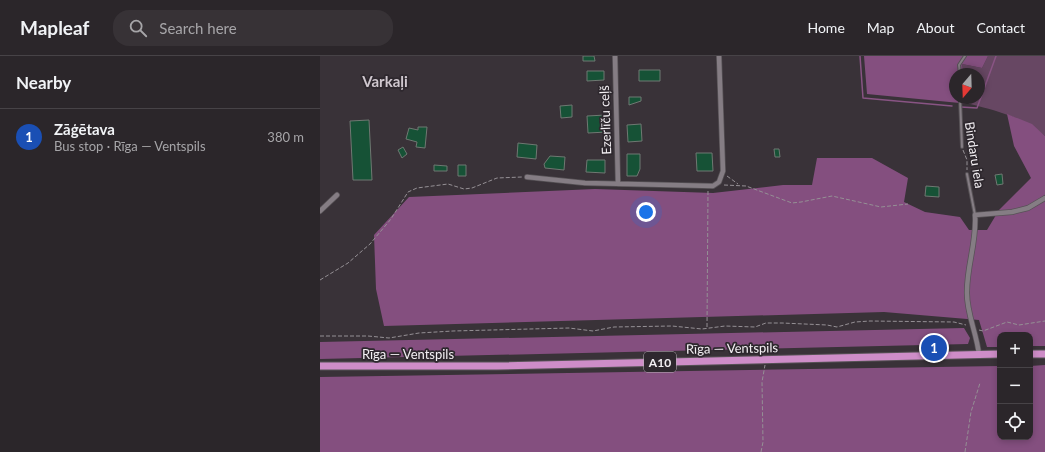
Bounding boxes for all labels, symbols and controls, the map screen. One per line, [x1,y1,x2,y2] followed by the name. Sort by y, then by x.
[113,10,393,46] search box
[20,16,89,39] text: Mapleaf
[127,17,149,39] icon: search
[159,19,237,37] text: Search here
[807,19,845,36] text: Home
[867,19,894,36] text: Map
[916,19,954,36] text: About
[976,19,1025,36] text: Contact
[949,68,985,104] north arrow
[16,72,71,93] text: Nearby
[361,72,408,90] district label: Varkaļi
[596,85,614,155] street label: Ezerlīču ceļš
[54,120,115,138] text: Zāģētava
[962,121,988,189] street label: Bindaru iela
[25,129,33,145] text: 1
[267,129,304,145] text: 380 m
[54,138,206,154] text: Bus stop · Rīga — Ventspils
[636,202,656,222] your location
[997,332,1033,440] map controls
[997,332,1033,368] button: +
[921,333,947,363] pin: 1
[686,339,779,357] street label: Rīga — Ventspils
[362,346,454,362] street label: Rīga — Ventspils
[644,352,676,372] road number: A10
[997,368,1033,404] button: −
[997,404,1033,440] button: locate

